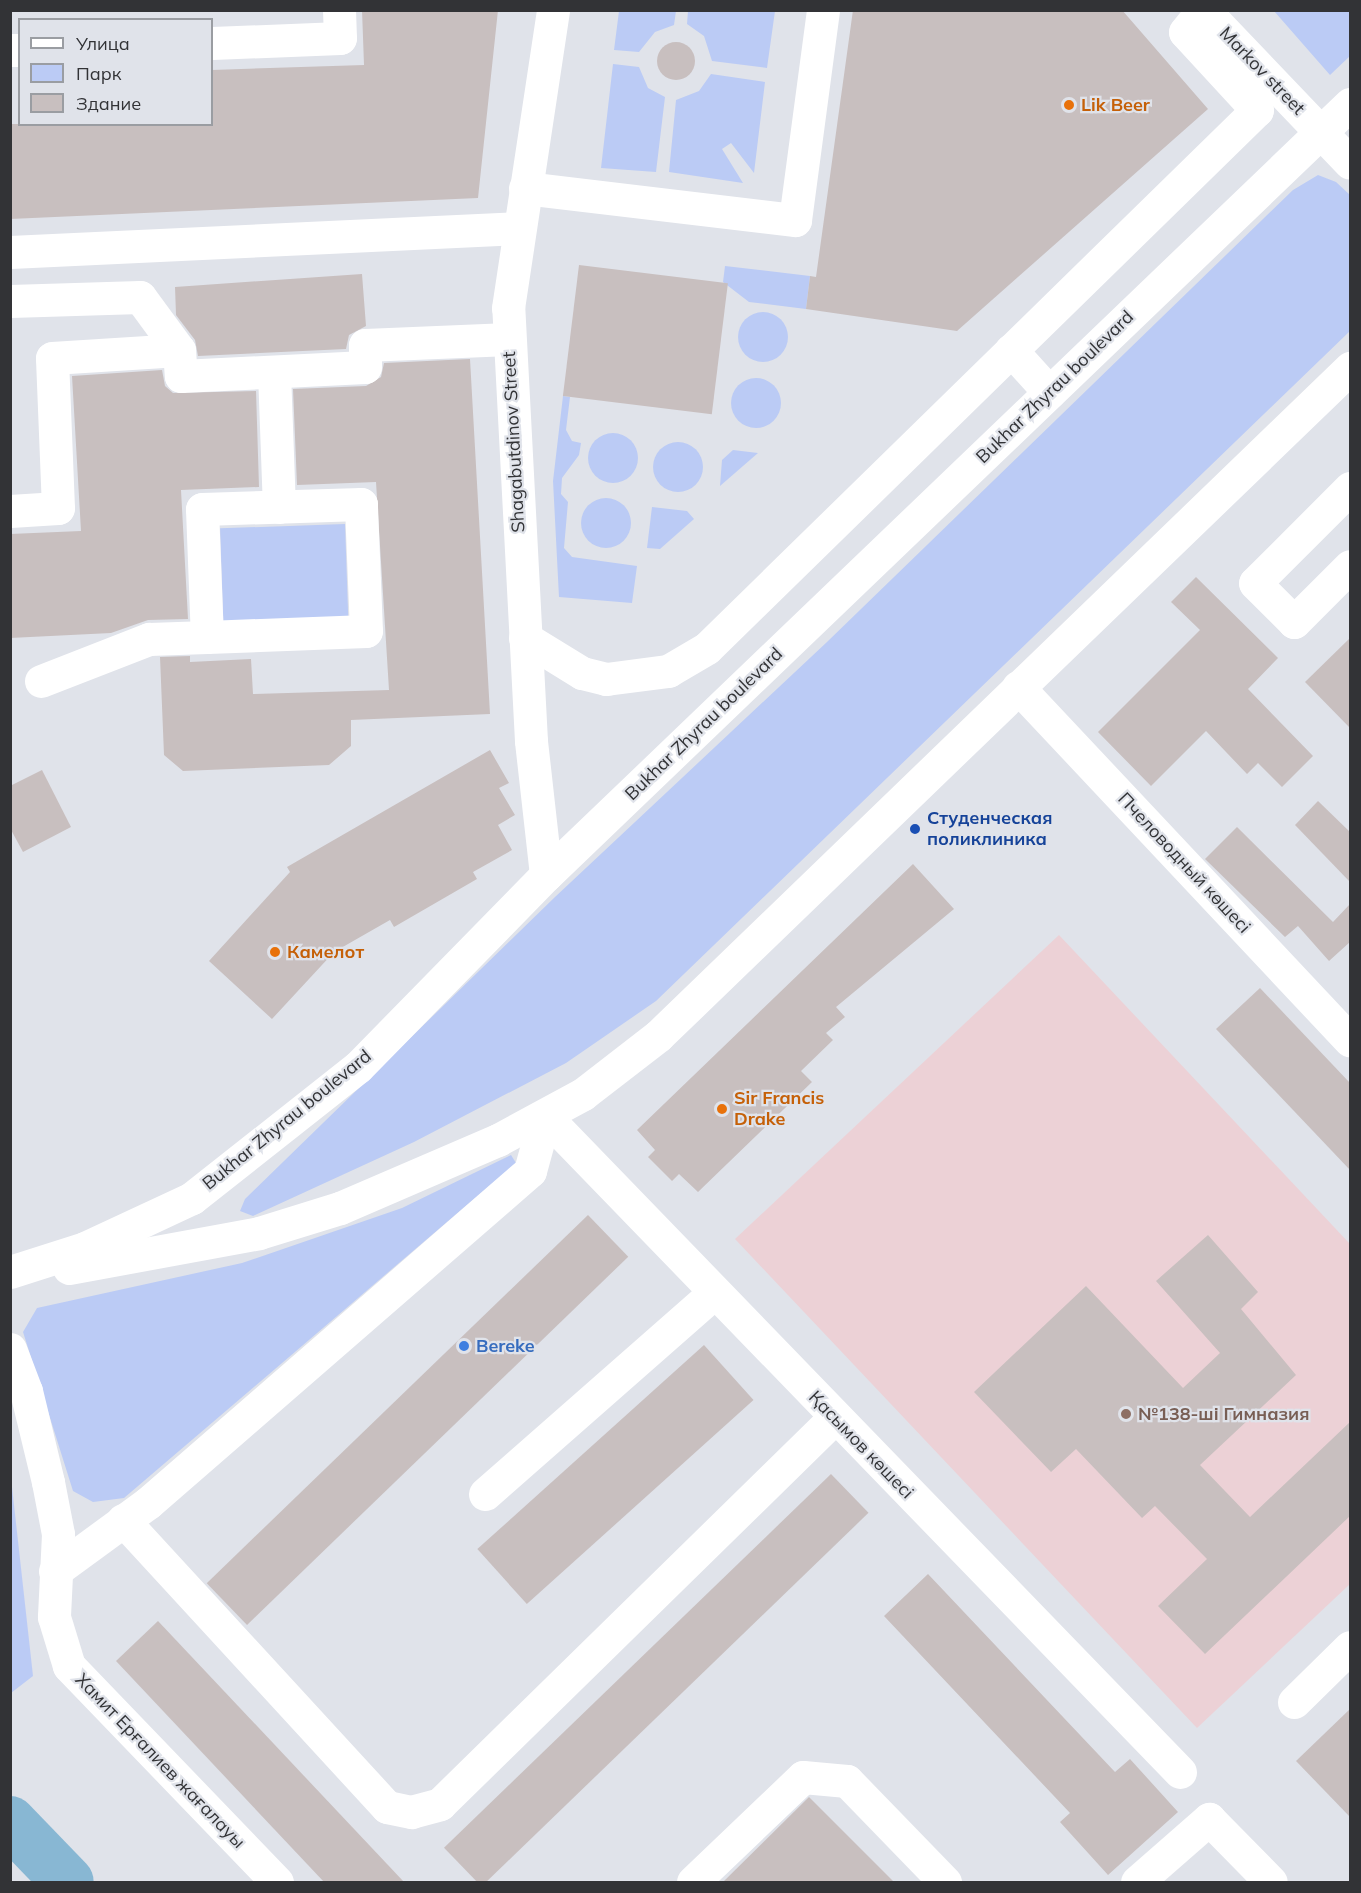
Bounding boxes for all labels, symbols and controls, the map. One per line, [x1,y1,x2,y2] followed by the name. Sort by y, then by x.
[18,18,213,126] legend
[1215,23,1309,119] street label: Markov street
[76,32,130,55] text: Улица
[76,62,121,85] text: Парк
[76,92,141,115] text: Здание
[1081,94,1150,116] place label: Lik Beer
[1062,98,1076,112] marker: Lik Beer
[972,306,1138,468] street label: Bukhar Zhyrau boulevard
[498,351,530,533] street label: Shagabutdinov Street
[621,643,787,805] street label: Bukhar Zhyrau boulevard
[1113,788,1255,938] street label: Пчеловодный көшесі
[927,808,1052,850] place label: Студенческая поликлиника
[908,822,922,836] marker: Студенческая поликлиника
[287,941,364,963] place label: Камелот
[268,945,282,959] marker: Камелот
[198,1045,376,1195] street label: Bukhar Zhyrau boulevard
[734,1088,824,1130] place label: Sir Francis Drake
[715,1102,729,1116] marker: Sir Francis Drake
[476,1335,535,1357] place label: Bereke
[457,1339,471,1353] marker: Bereke
[804,1387,918,1503] street label: Қасымов көшесі
[1138,1403,1309,1425] place label: №138-ші Гимназия
[1119,1407,1133,1421] marker: №138-ші Гимназия
[71,1669,249,1853] street label: Хамит Ерғалиев жағалауы

